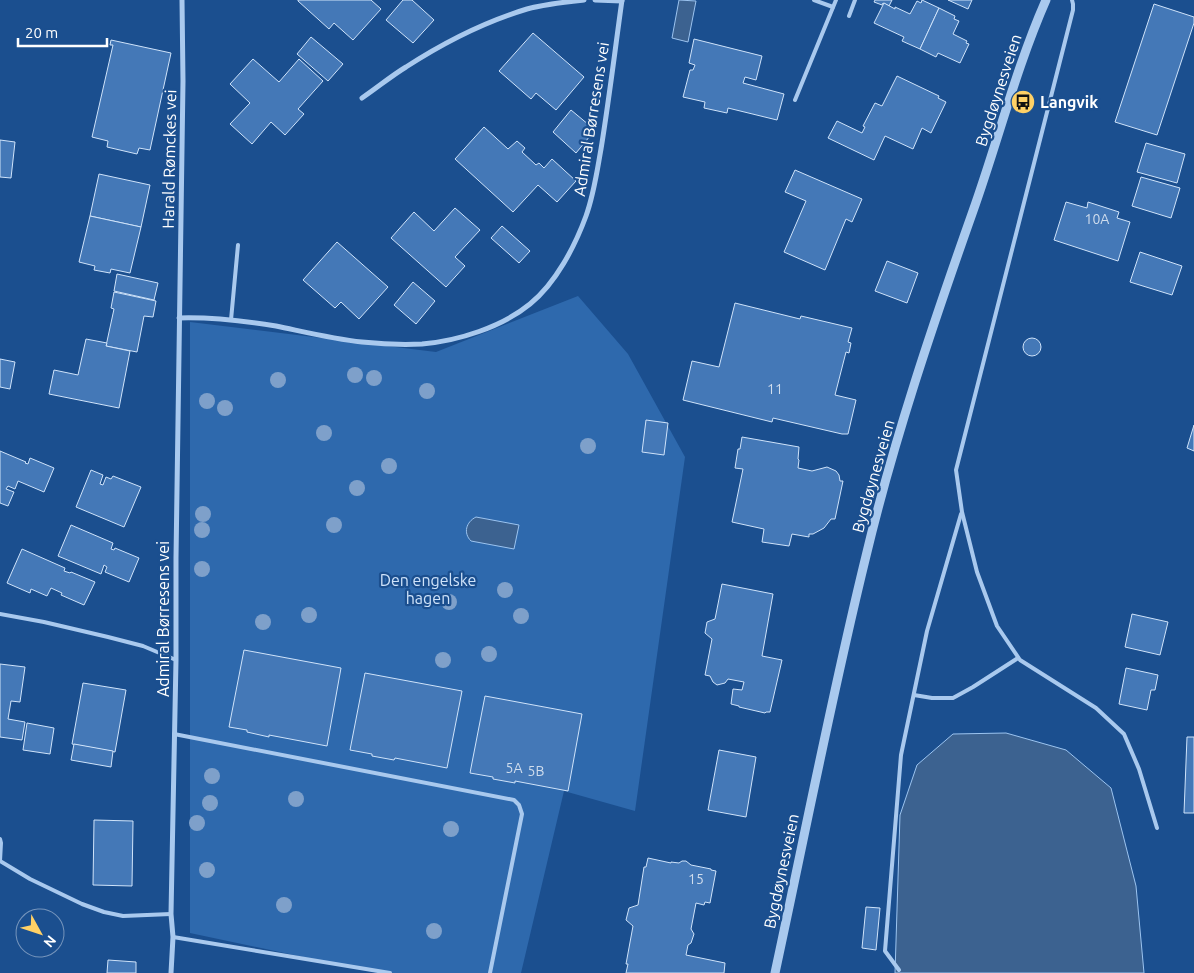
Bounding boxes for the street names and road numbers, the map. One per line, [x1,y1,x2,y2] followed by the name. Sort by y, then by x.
[971,32,1025,148] street label: Bygdøynesveien
[570,41,612,197] street label: Admiral Børresens vei
[159,89,179,229] street label: Harald Rømckes vei
[848,417,898,535] street label: Bygdøynesveien
[154,541,172,697] street label: Admiral Børresens vei
[760,812,802,930] street label: Bygdøynesveien

